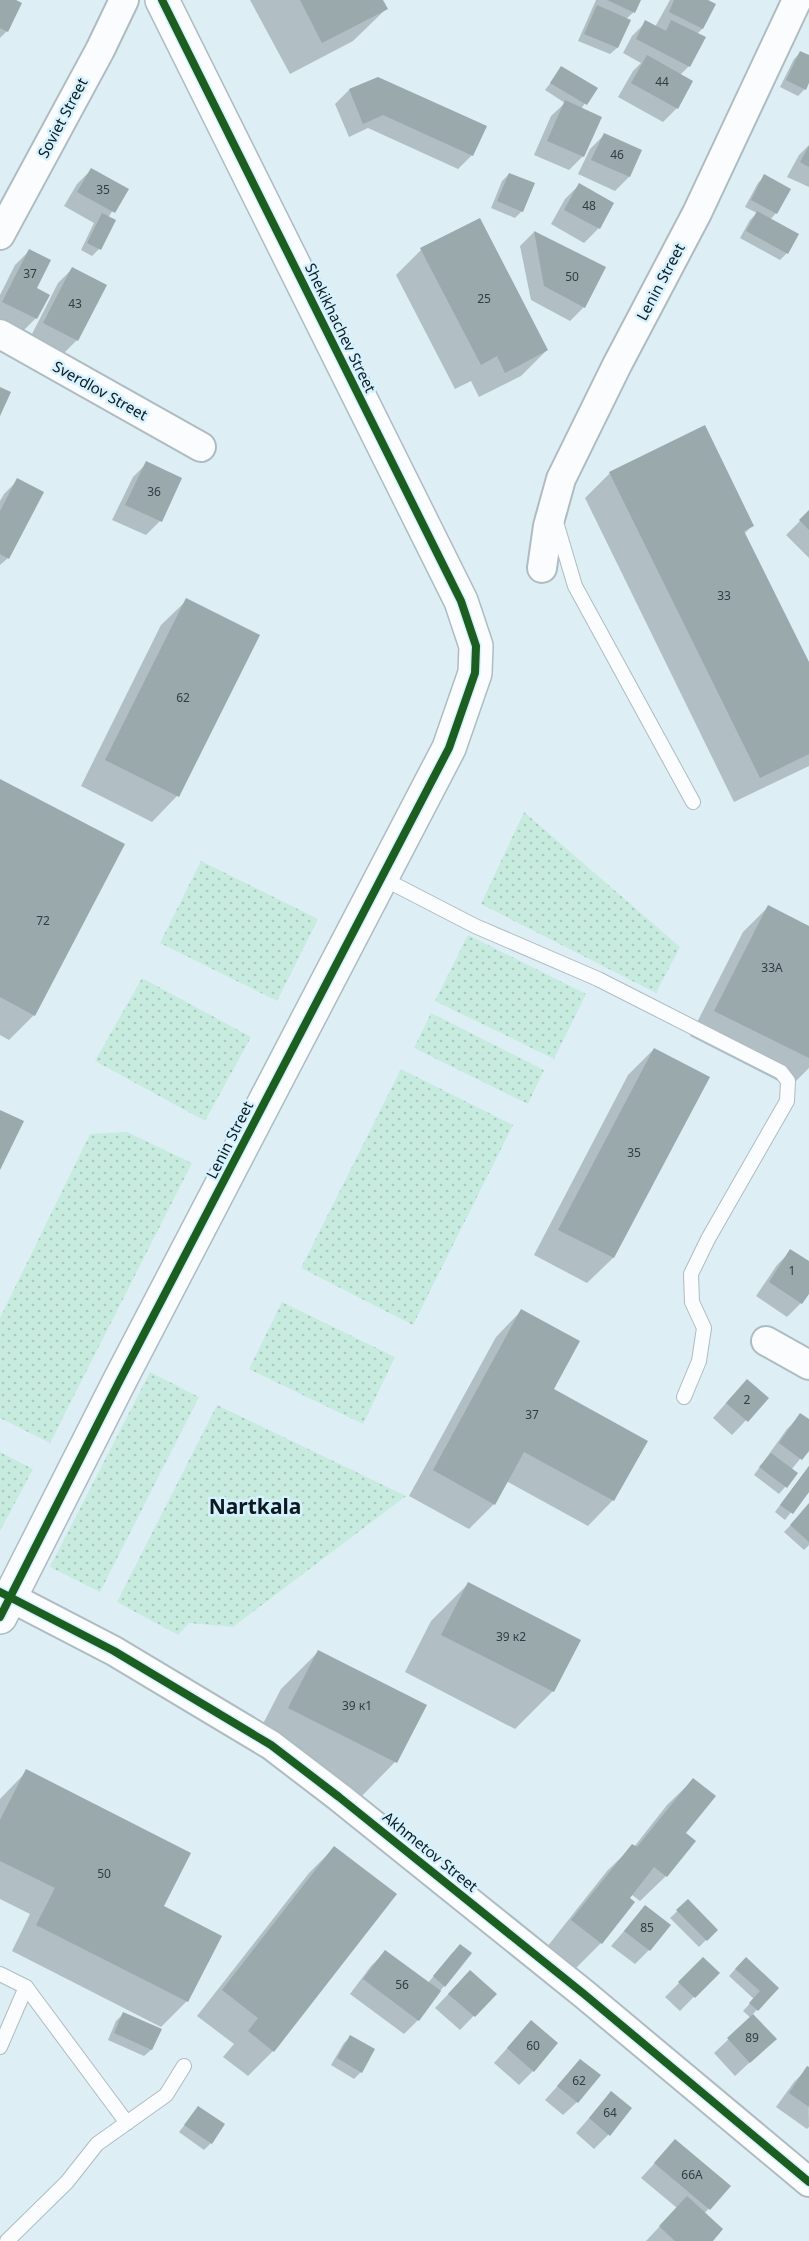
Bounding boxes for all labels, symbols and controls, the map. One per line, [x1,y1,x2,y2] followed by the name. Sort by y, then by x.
[33,73,92,161] street label: Soviet Street
[655,73,669,90] house number: 44
[610,146,624,163] house number: 46
[96,181,110,198] house number: 35
[582,197,596,214] house number: 48
[631,239,689,324] street label: Lenin Street
[301,260,381,396] street label: Shekikhachev Street
[23,265,37,282] house number: 37
[565,268,579,285] house number: 50
[477,290,491,307] house number: 25
[68,295,82,312] house number: 43
[50,356,152,425] street label: Sverdlov Street
[147,483,161,500] house number: 36
[717,587,731,604] house number: 33
[176,689,190,706] house number: 62
[36,912,50,929] house number: 72
[761,959,783,976] house number: 33А
[201,1097,257,1182] street label: Lenin Street
[627,1144,641,1161] house number: 35
[789,1262,795,1279] house number: 1
[744,1391,751,1408] house number: 2
[525,1406,539,1423] house number: 37
[209,1492,301,1520] district label: Nartkala
[496,1628,526,1645] house number: 39 к2
[342,1697,372,1714] house number: 39 к1
[379,1807,483,1896] street label: Akhmetov Street
[97,1865,111,1882] house number: 50
[640,1919,654,1936] house number: 85
[395,1976,409,1993] house number: 56
[745,2029,759,2046] house number: 89
[526,2037,540,2054] house number: 60
[572,2072,586,2089] house number: 62
[603,2104,617,2121] house number: 64
[681,2166,703,2183] house number: 66А

